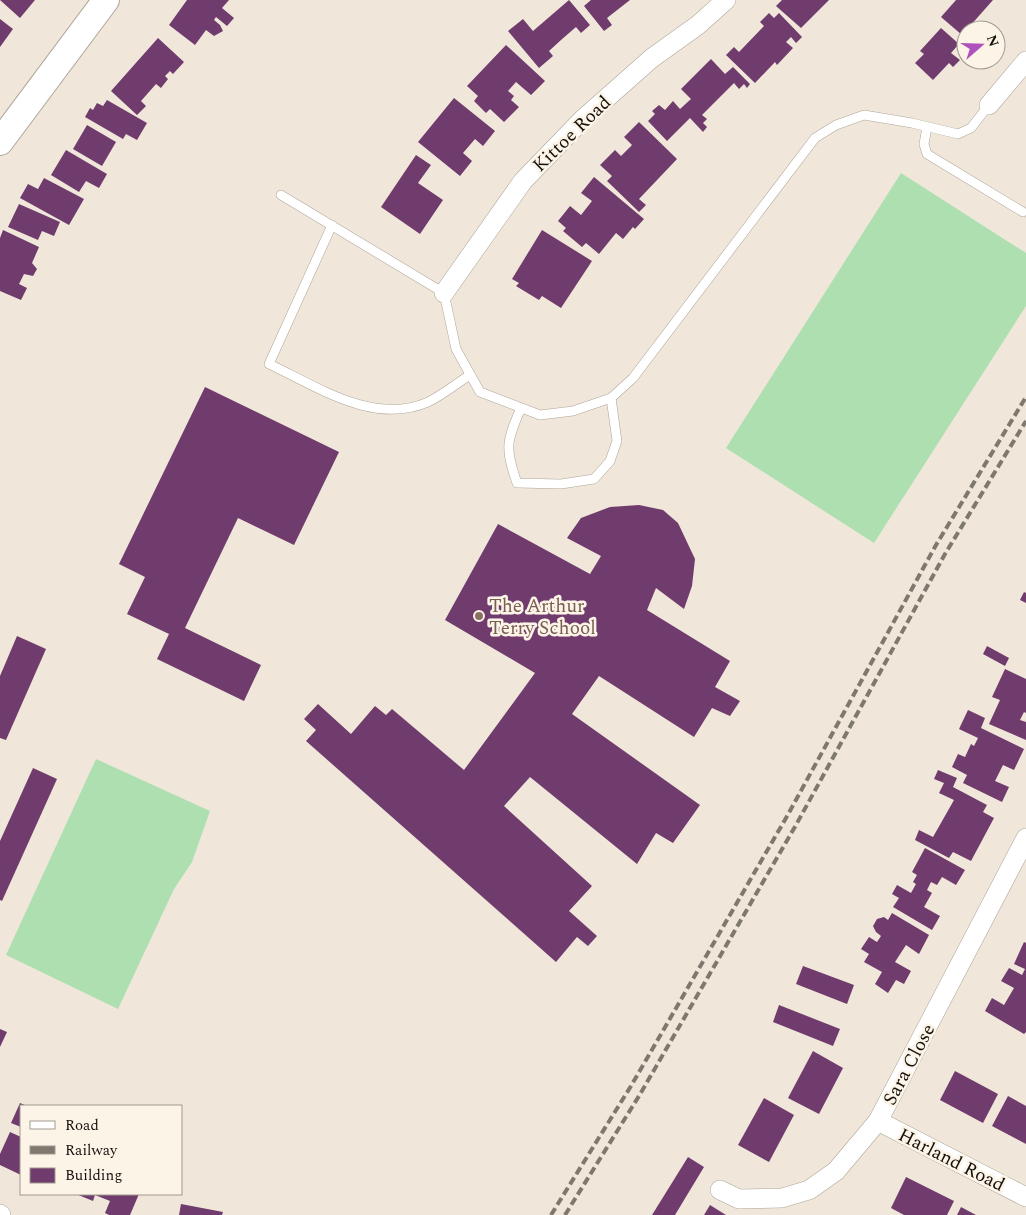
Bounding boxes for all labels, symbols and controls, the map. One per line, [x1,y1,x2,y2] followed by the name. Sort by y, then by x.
[956,20,1006,70] north arrow
[981,32,1005,50] text: N
[526,89,618,179] street label: Kittoe Road
[489,592,596,643] place label: The Arthur Terry School
[473,610,485,622] marker: The Arthur Terry School
[876,1019,943,1111] street label: Sara Close
[20,1105,182,1195] legend
[65,1114,99,1137] text: Road
[893,1121,1010,1200] street label: Harland Road
[65,1139,118,1162] text: Railway
[65,1164,122,1187] text: Building

